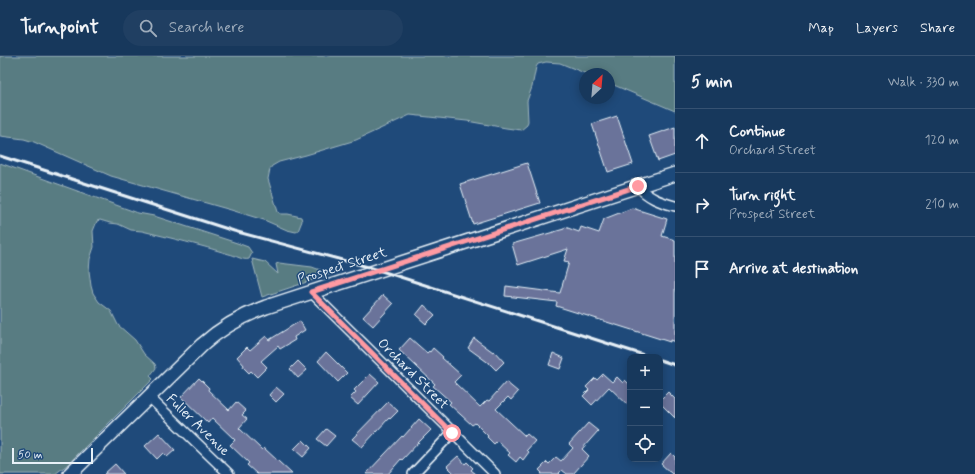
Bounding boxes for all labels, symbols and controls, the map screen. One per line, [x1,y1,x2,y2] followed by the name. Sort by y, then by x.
[123,10,403,46] search box
[20,15,99,40] text: Turnpoint
[137,17,159,39] icon: search
[169,18,244,38] text: Search here
[808,19,834,37] text: Map
[856,19,898,37] text: Layers
[920,19,955,37] text: Share
[579,68,615,104] north arrow
[691,71,733,93] text: 5 min
[888,74,959,91] text: Walk · 330 m
[729,122,785,142] text: Continue
[691,130,713,152] icon: ahead
[925,132,959,149] text: 120 m
[729,142,816,159] text: Orchard Street
[629,177,647,195] route end
[729,186,796,206] text: Turn right
[691,194,713,216] icon: right
[925,196,959,213] text: 210 m
[729,206,815,223] text: Prospect Street
[295,243,390,289] street label: Prospect Street
[691,258,713,280] icon: arrive
[729,259,858,279] text: Arrive at destination
[374,335,453,414] street label: Orchard Street
[627,354,663,462] map controls
[627,354,663,390] button: +
[162,390,234,460] street label: Fuller Avenue
[627,390,663,426] button: −
[443,424,461,442] route start
[627,426,663,462] button: locate
[12,446,93,465] scale bar
[18,448,43,462] text: 50 m

